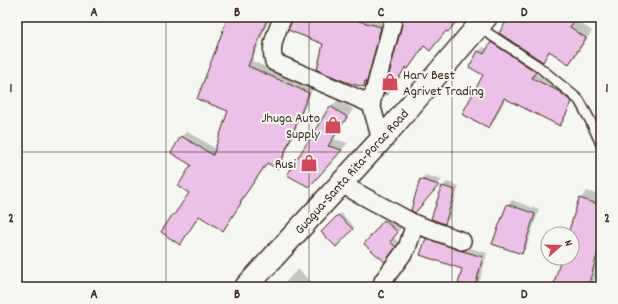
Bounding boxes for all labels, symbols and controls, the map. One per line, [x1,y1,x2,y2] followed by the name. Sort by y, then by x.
[90,4,98,23] text: A
[234,4,240,23] text: B
[378,4,385,23] text: C
[521,4,528,23] text: D
[403,66,484,102] place label: Harv Best Agrivet Trading
[380,72,400,92] shop icon: Harv Best Agrivet Trading
[10,80,13,99] text: 1
[606,80,609,99] text: 1
[291,105,414,239] street label: Guagua-Santa Rita-Porac Road
[261,109,320,145] place label: Jhuga Auto Supply
[323,115,343,135] shop icon: Jhuga Auto Supply
[299,153,319,173] shop icon: Rusi
[275,155,296,175] place label: Rusi
[8,210,14,229] text: 2
[604,210,610,229] text: 2
[540,226,580,266] north arrow
[559,238,576,249] text: N
[90,286,98,304] text: A
[234,286,240,304] text: B
[378,286,385,304] text: C
[521,286,528,304] text: D

